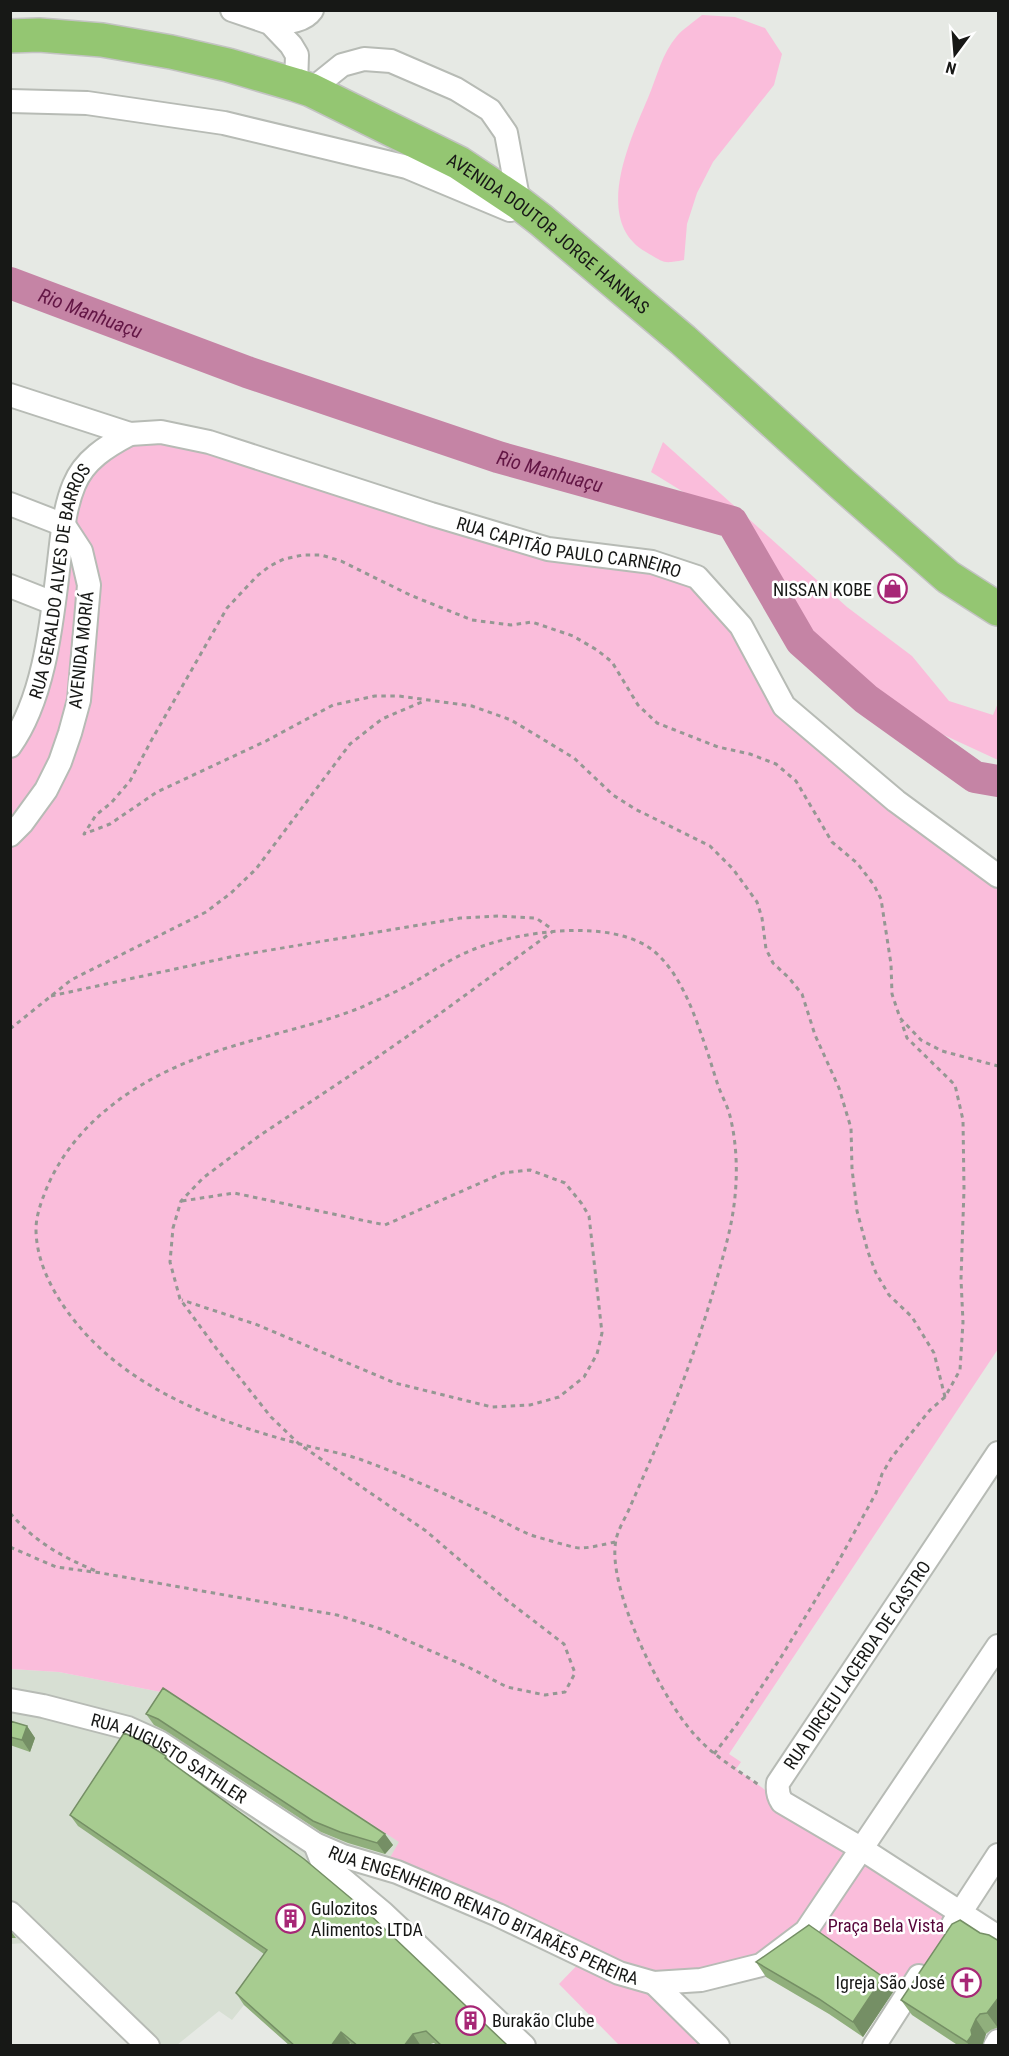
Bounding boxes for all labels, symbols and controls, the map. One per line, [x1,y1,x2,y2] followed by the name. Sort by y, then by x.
[925,24,985,84] north arrow
[944,57,958,78] text: N
[444,148,654,318] street label: AVENIDA DOUTOR JORGE HANNAS
[35,283,146,344] water label: Rio Manhuaçu
[494,445,606,498] water label: Rio Manhuaçu
[24,459,94,701] street label: RUA GERALDO ALVES DE BARROS
[454,512,684,582] street label: RUA CAPITÃO PAULO CARNEIRO
[877,573,909,605] shop icon: NISSAN KOBE
[773,579,872,600] place label: NISSAN KOBE
[64,590,98,710] street label: AVENIDA MORIÁ
[779,1557,935,1773] street label: RUA DIRCEU LACERDA DE CASTRO
[89,1708,251,1807] street label: RUA AUGUSTO SATHLER
[326,1841,642,1989] street label: RUA ENGENHEIRO RENATO BITARÃES PEREIRA
[311,1898,423,1940] place label: Gulozitos Alimentos LTDA
[274,1902,306,1934] building icon: Gulozitos Alimentos LTDA
[828,1915,944,1936] park label: Praça Bela Vista
[950,1966,982,1998] church icon: Igreja São José
[836,1972,945,1993] place label: Igreja São José
[455,2004,487,2036] building icon: Burakão Clube
[492,2010,595,2031] place label: Burakão Clube

